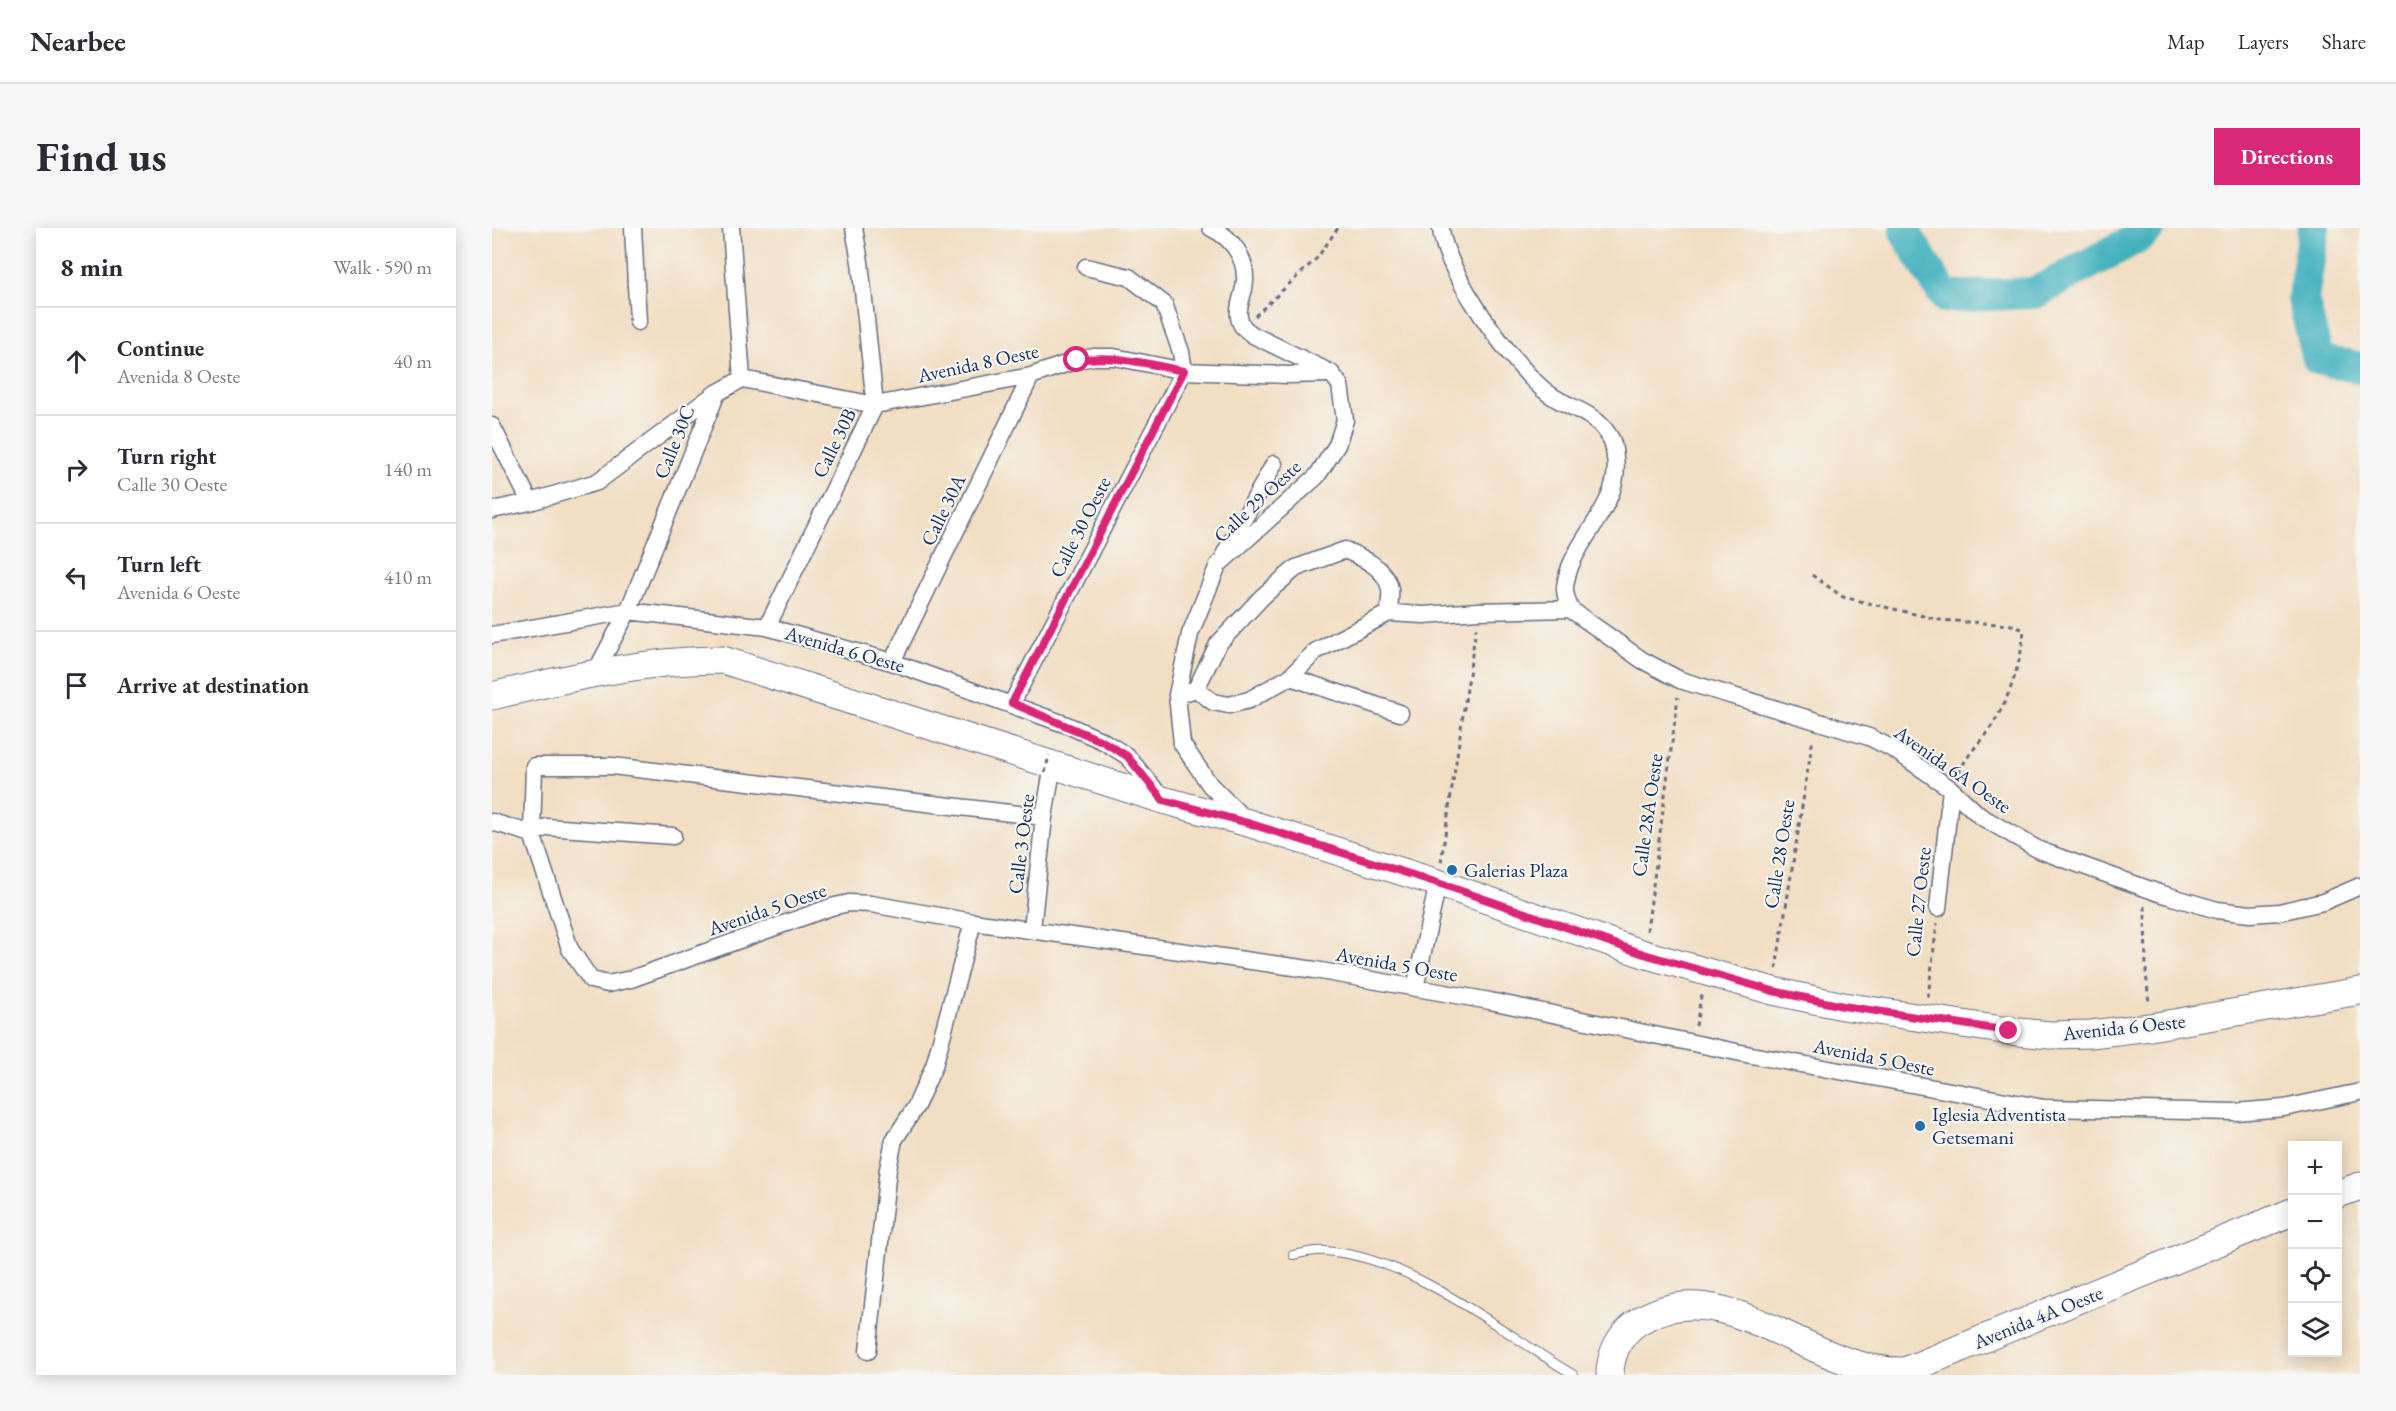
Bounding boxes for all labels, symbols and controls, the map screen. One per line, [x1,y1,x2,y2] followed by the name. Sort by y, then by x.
[30,23,126,59] text: Nearbee
[2167,28,2205,55] text: Map
[2238,28,2289,55] text: Layers
[2322,28,2366,55] text: Share
[2214,128,2360,185] button: Directions
[36,129,167,184] text: Find us
[60,250,123,284] text: 8 min
[333,254,432,280] text: Walk · 590 m
[117,334,204,363] text: Continue
[914,337,1041,389] street label: Avenida 8 Oeste
[60,345,93,378] icon: ahead
[1063,346,1089,372] route start
[393,348,432,374] text: 40 m
[117,363,240,389] text: Avenida 8 Oeste
[648,401,700,483] street label: Calle 30C
[806,404,862,482] street label: Calle 30B
[117,442,216,471] text: Turn right
[60,453,93,486] icon: right
[1208,454,1306,548] street label: Calle 29 Oeste
[384,456,432,482] text: 140 m
[915,470,972,550] street label: Calle 30A
[117,471,227,497] text: Calle 30 Oeste
[1043,472,1117,582] street label: Calle 30 Oeste
[117,550,201,579] text: Turn left
[60,561,93,594] icon: left
[384,564,432,590] text: 410 m
[117,579,240,605] text: Avenida 6 Oeste
[781,619,908,679] street label: Avenida 6 Oeste
[60,669,93,702] icon: arrive
[117,671,309,700] text: Arrive at destination
[1889,718,2017,819] street label: Avenida 6A Oeste
[1625,751,1669,878] street label: Calle 28A Oeste
[1002,792,1040,896] street label: Calle 3 Oeste
[1758,797,1801,911] street label: Calle 28 Oeste
[1899,846,1937,958] street label: Calle 27 Oeste
[1464,857,1568,883] place label: Galerias Plaza
[1445,863,1459,877] marker: Galerias Plaza
[704,877,830,942] street label: Avenida 5 Oeste
[1333,940,1460,988] street label: Avenida 5 Oeste
[2060,1008,2187,1046] street label: Avenida 6 Oeste
[1995,1017,2021,1043] route end
[1810,1032,1937,1082] street label: Avenida 5 Oeste
[1932,1101,2066,1150] place label: Iglesia Adventista Getsemani
[1913,1119,1927,1133] marker: Iglesia Adventista Getsemani
[2288,1141,2342,1357] map controls
[2288,1141,2342,1195] button: +
[2288,1195,2342,1249] button: −
[2288,1249,2342,1303] button: locate
[1969,1279,2107,1355] street label: Avenida 4A Oeste
[2288,1303,2342,1357] button: layers

